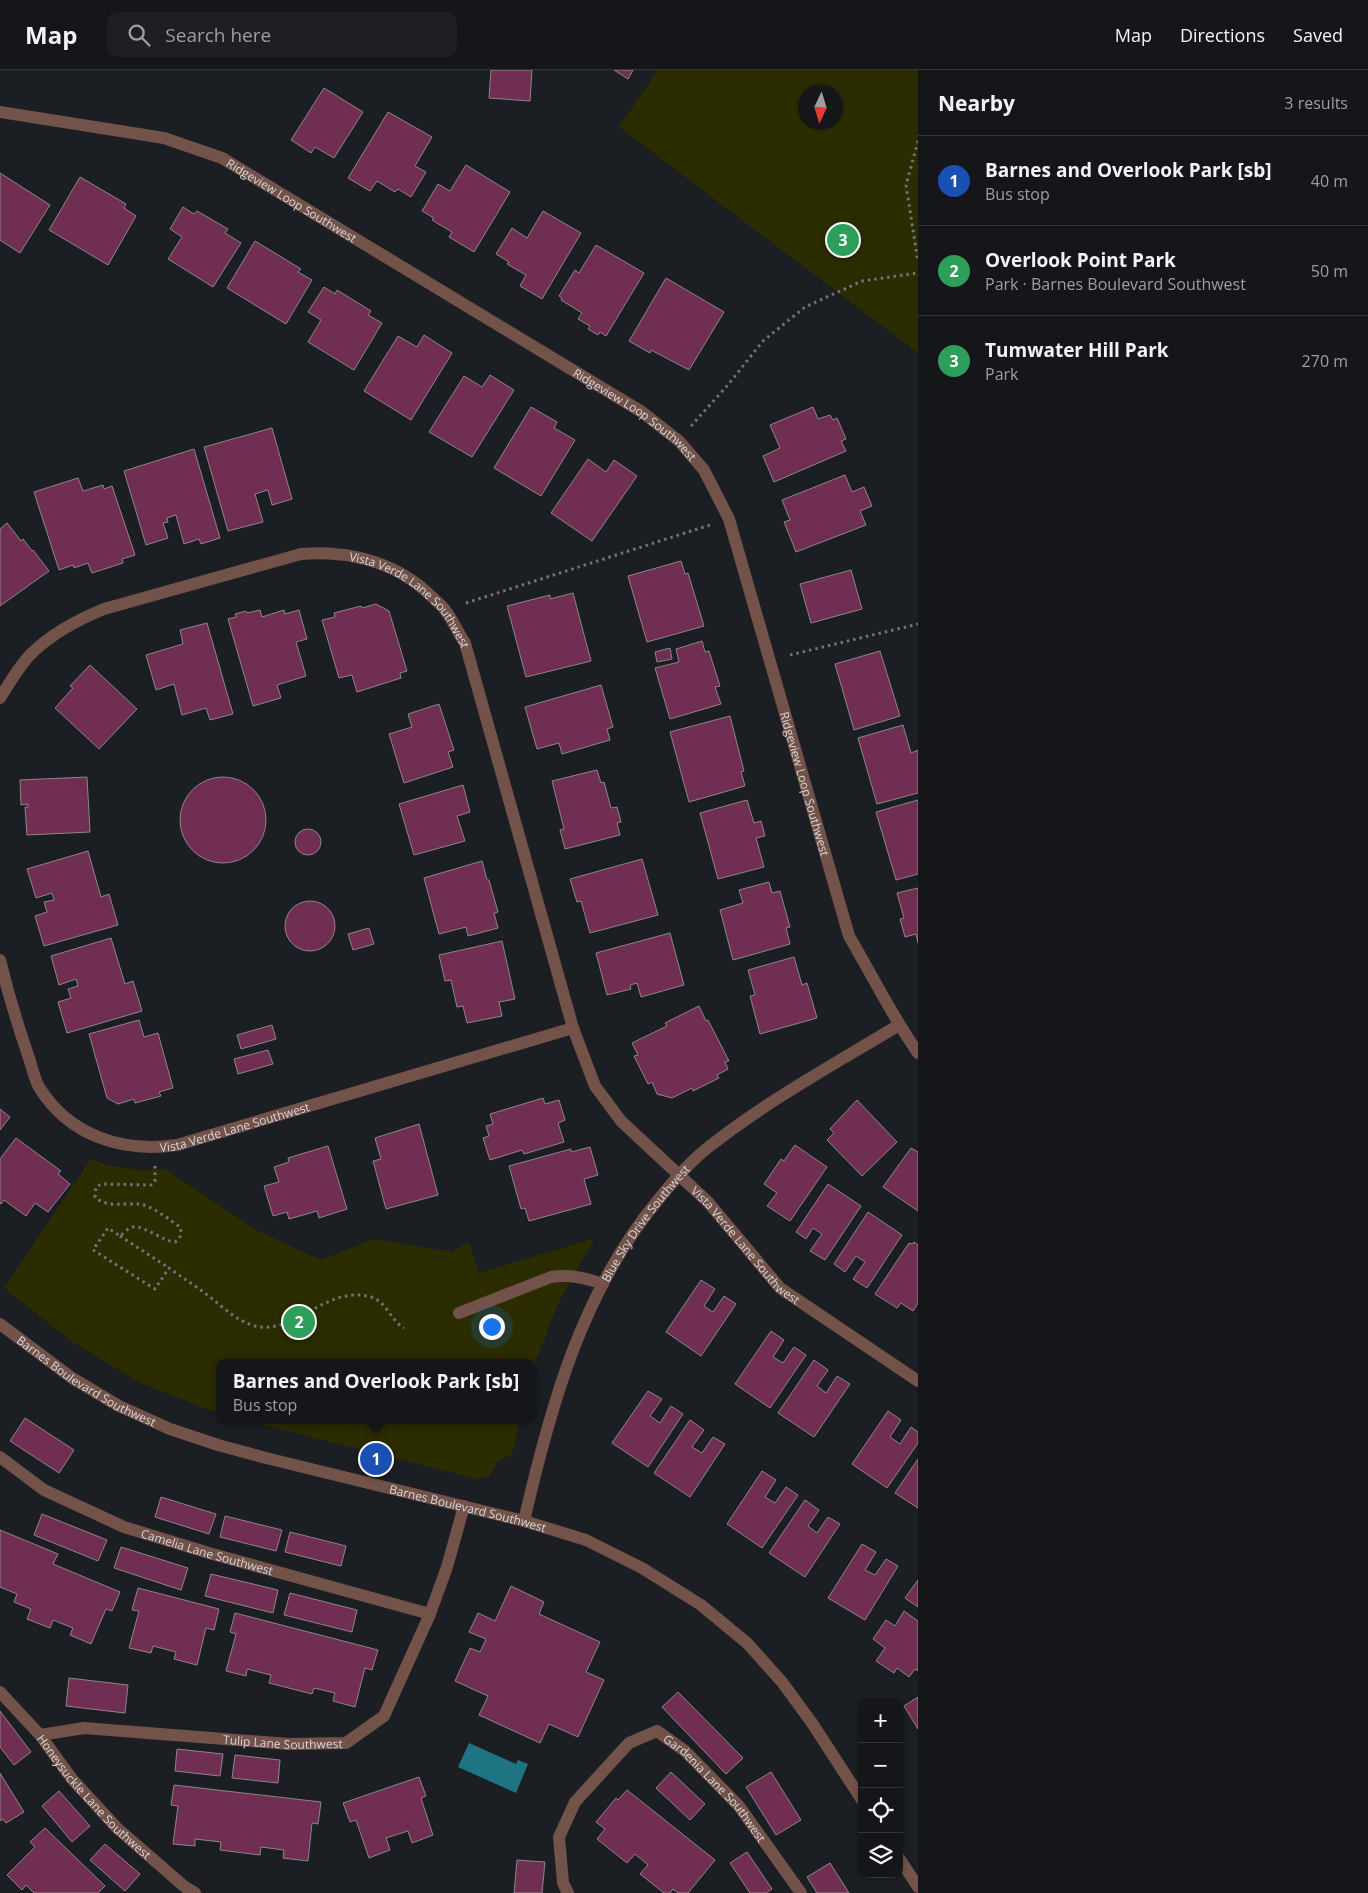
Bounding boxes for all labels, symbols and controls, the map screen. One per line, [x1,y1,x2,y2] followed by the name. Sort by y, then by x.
[107,12,457,57] search box
[25,18,77,51] text: Map
[125,21,153,49] icon: search
[165,22,271,48] text: Search here
[1115,23,1152,47] text: Map
[1180,23,1265,47] text: Directions
[1293,23,1343,47] text: Saved
[798,85,843,130] north arrow
[938,89,1015,117] text: Nearby
[1284,92,1348,114] text: 3 results
[224,154,360,246] street label: Ridgeview Loop Southwest
[985,157,1272,183] text: Barnes and Overlook Park [sb]
[949,170,959,192] text: 1
[1311,170,1348,192] text: 40 m
[985,183,1050,205] text: Bus stop
[827,221,859,259] pin: 3
[985,247,1176,273] text: Overlook Point Park
[949,260,959,282] text: 2
[1311,260,1348,282] text: 50 m
[985,273,1246,295] text: Park · Barnes Boulevard Southwest
[985,337,1169,363] text: Tumwater Hill Park
[949,350,959,372] text: 3
[1302,350,1348,372] text: 270 m
[985,363,1018,385] text: Park
[570,364,701,464] street label: Ridgeview Loop Southwest
[348,547,474,649] street label: Vista Verde Lane Southwest
[776,710,834,858] street label: Ridgeview Loop Southwest
[159,1098,311,1155] street label: Vista Verde Lane Southwest
[597,1160,693,1285] street label: Blue Sky Drive Southwest
[688,1182,804,1308] street label: Vista Verde Lane Southwest
[283,1303,315,1341] pin: 2
[479,1314,505,1340] your location
[14,1331,159,1430] street label: Barnes Boulevard Southwest
[216,1359,536,1424] popup
[233,1368,519,1394] text: Barnes and Overlook Park [sb]
[233,1394,297,1416] text: Bus stop
[360,1440,392,1478] pin: 1
[388,1480,549,1536] street label: Barnes Boulevard Southwest
[139,1524,275,1579] street label: Camelia Lane Southwest
[858,1698,903,1878] map controls
[858,1698,903,1743] button: +
[223,1730,343,1753] street label: Tulip Lane Southwest
[660,1730,770,1845] street label: Gardenia Lane Southwest
[33,1731,155,1863] street label: Honeysuckle Lane Southwest
[858,1743,903,1788] button: −
[858,1788,903,1833] button: locate
[858,1833,903,1878] button: layers

